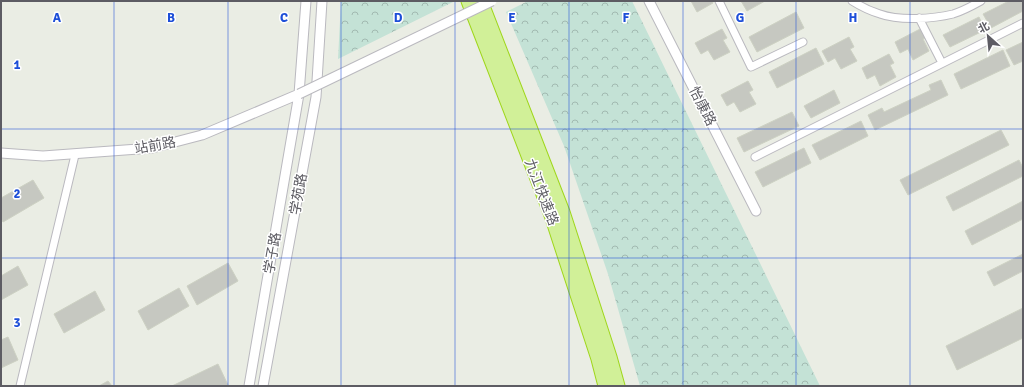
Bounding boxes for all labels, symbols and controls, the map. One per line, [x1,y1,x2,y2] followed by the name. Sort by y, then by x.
[53,10,62,26] text: A
[167,10,175,26] text: B
[280,10,288,26] text: C
[394,10,403,26] text: D
[508,10,516,26] text: E
[623,10,630,26] text: F
[736,10,744,26] text: G
[849,10,857,26] text: H
[968,16,1008,56] north arrow
[976,19,992,36] text: 北
[13,57,21,73] text: 1
[685,84,720,129] street label: 怡康路
[133,133,177,158] street label: 站前路
[521,156,562,228] street label: 九江快速路
[286,172,311,216] street label: 学苑路
[13,186,21,202] text: 2
[260,231,285,275] street label: 学子路
[13,315,21,331] text: 3

